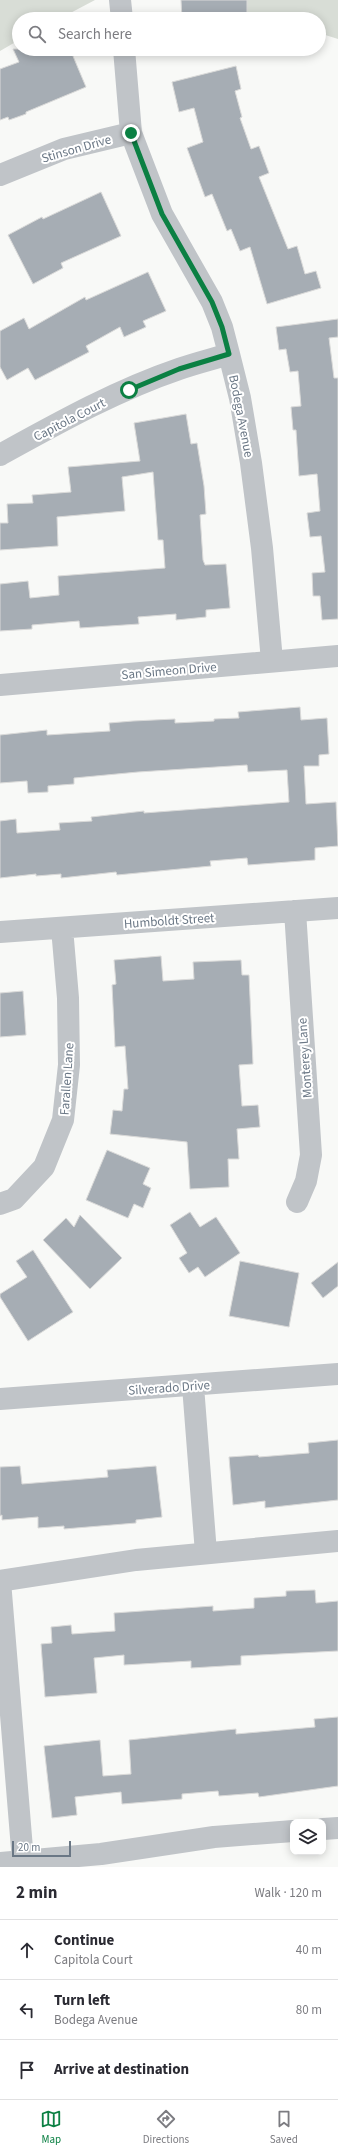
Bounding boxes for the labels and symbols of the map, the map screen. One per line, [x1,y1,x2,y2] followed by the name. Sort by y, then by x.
[122,124,140,142] route end
[39,130,113,167] street label: Stinson Drive
[224,373,258,459] street label: Bodega Avenue
[120,381,138,399] route start
[30,394,109,446] street label: Capitola Court
[121,658,217,684] street label: San Simeon Drive
[123,909,216,933] street label: Humboldt Street
[293,1017,317,1099] street label: Monterey Lane
[55,1042,79,1116] street label: Farallen Lane
[128,1376,210,1400] street label: Silverado Drive
[12,1839,71,1858] scale bar

